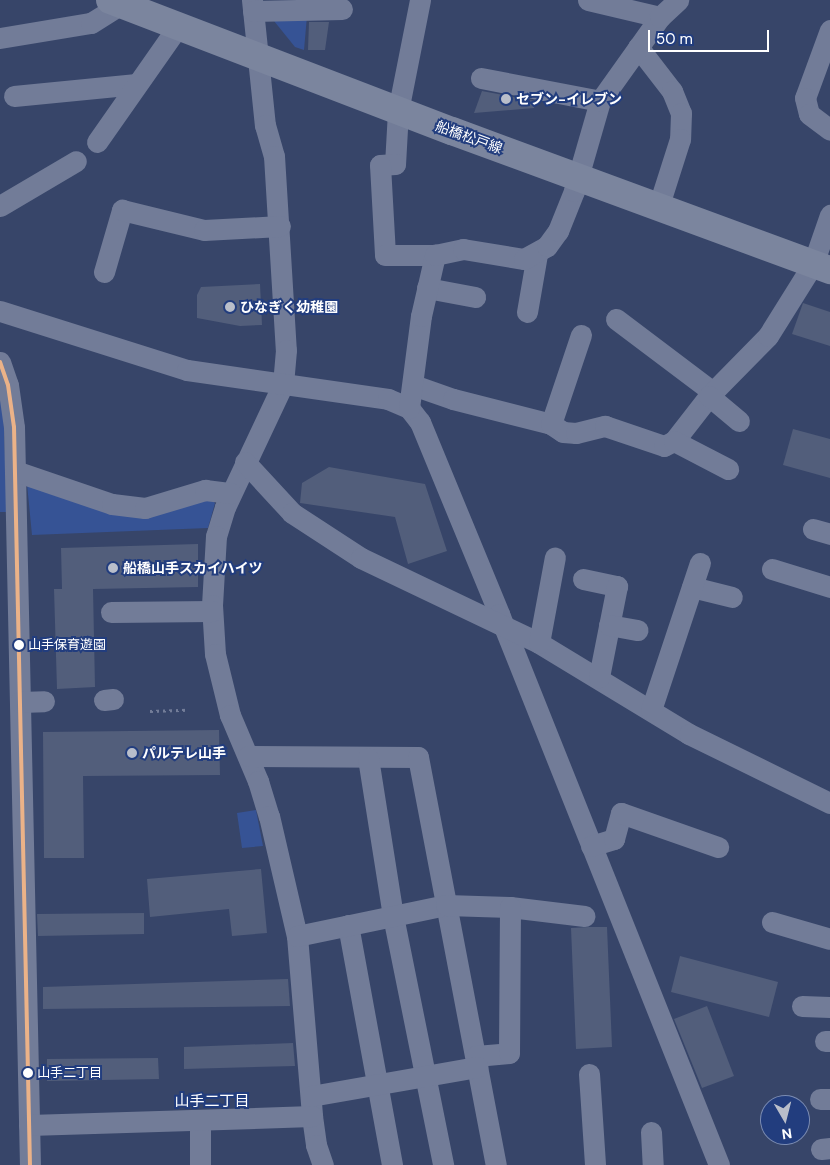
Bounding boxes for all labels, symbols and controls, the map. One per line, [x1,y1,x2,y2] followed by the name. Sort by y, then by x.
[650,20,771,52] scale bar
[656,29,693,49] text: 50 m
[516,91,622,107] place label: セブン-イレブン
[500,93,512,105] marker: セブン-イレブン
[433,117,505,157] street label: 船橋松戸線
[240,299,338,315] place label: ひなぎく幼稚園
[224,301,236,313] marker: ひなぎく幼稚園
[123,560,263,576] place label: 船橋山手スカイハイツ
[107,562,119,574] marker: 船橋山手スカイハイツ
[28,637,106,653] place label: 山手保育遊園
[14,640,24,650] marker: 山手保育遊園
[142,745,226,761] place label: パルテレ山手
[126,747,138,759] marker: パルテレ山手
[37,1065,102,1081] place label: 山手二丁目
[23,1068,33,1078] marker: 山手二丁目
[175,1093,249,1111] district label: 山手二丁目
[760,1095,810,1145] north arrow
[781,1124,793,1143] text: N

